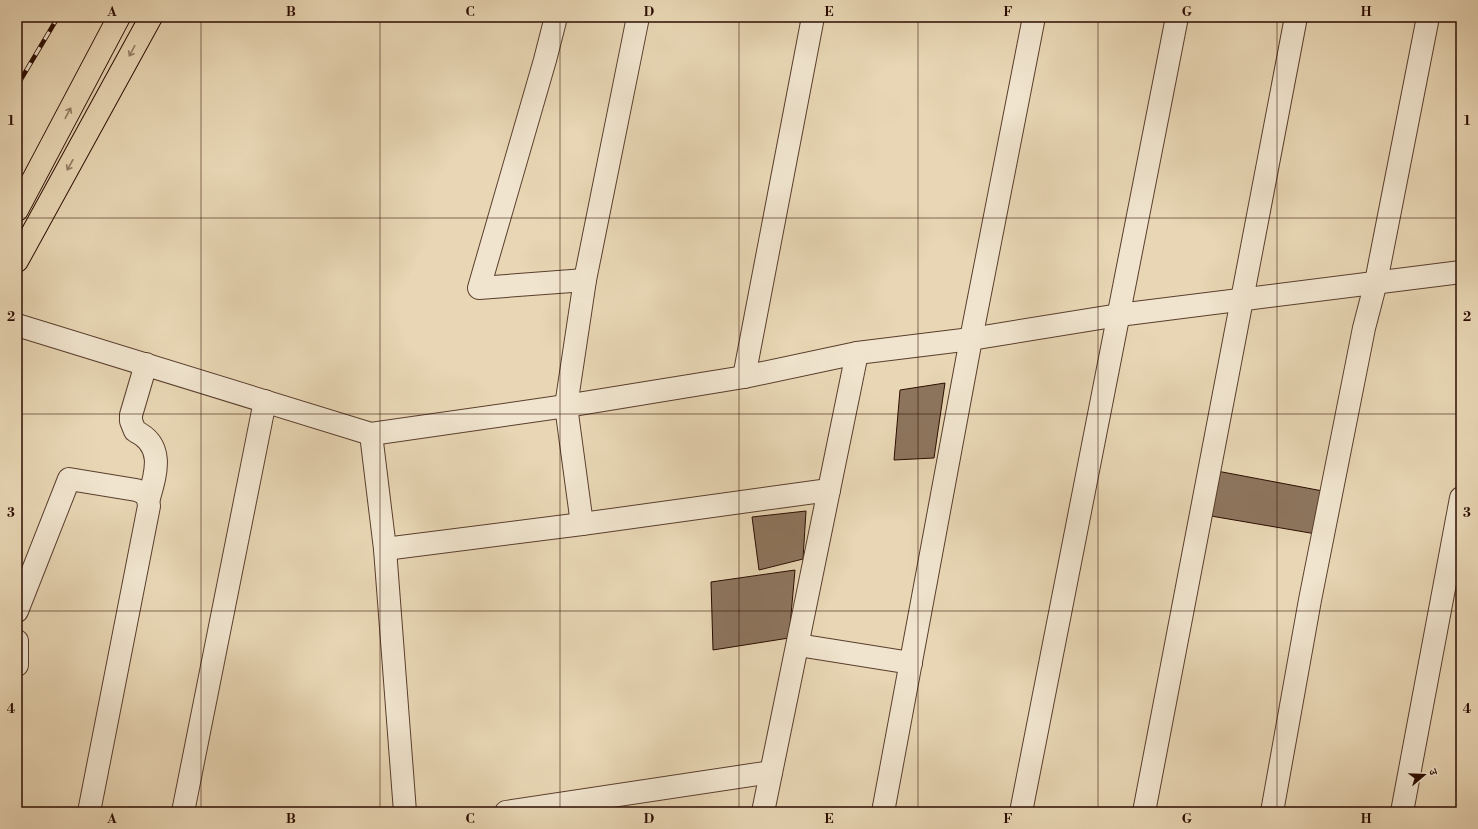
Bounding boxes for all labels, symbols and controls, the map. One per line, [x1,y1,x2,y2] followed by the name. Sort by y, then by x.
[106,4,117,20] text: A
[286,4,296,20] text: B
[465,4,475,20] text: C
[644,4,654,20] text: D
[824,4,834,20] text: E
[1003,4,1013,20] text: F
[1182,4,1193,20] text: G
[1361,4,1372,20] text: H
[128,45,135,57] one-way arrow
[65,108,72,120] one-way arrow
[8,113,15,129] text: 1
[1464,113,1471,129] text: 1
[65,159,73,171] one-way arrow
[7,309,15,325] text: 2
[1463,309,1471,325] text: 2
[7,505,15,521] text: 3
[1463,505,1471,521] text: 3
[7,701,16,717] text: 4
[1463,701,1472,717] text: 4
[1404,755,1444,795] north arrow
[1425,766,1440,778] text: उ
[106,811,117,827] text: A
[286,811,296,827] text: B
[465,811,475,827] text: C
[644,811,654,827] text: D
[824,811,834,827] text: E
[1003,811,1013,827] text: F
[1182,811,1193,827] text: G
[1361,811,1372,827] text: H

